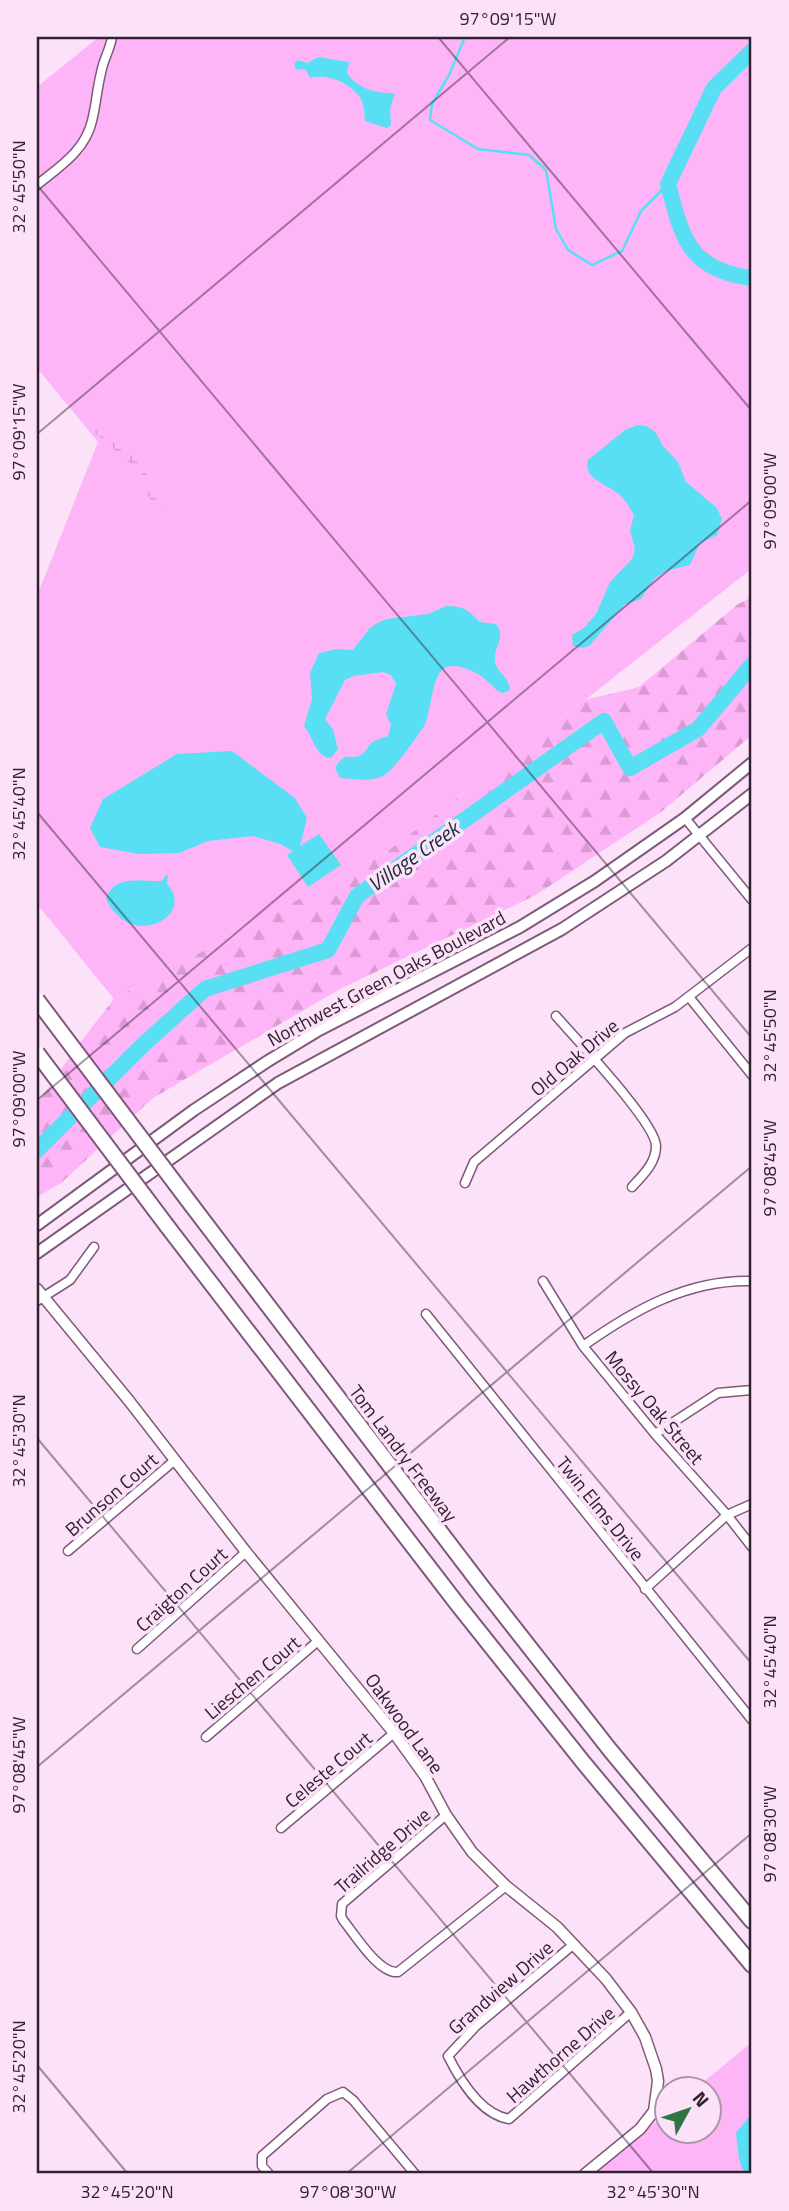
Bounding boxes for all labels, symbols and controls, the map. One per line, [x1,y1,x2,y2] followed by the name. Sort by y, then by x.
[460,5,557,32] text: 97°09'15"W
[5,140,32,234] text: 32°45'50"N
[5,383,32,480] text: 97°09'15"W
[756,452,783,549] text: 97°09'00"W
[5,767,32,861] text: 32°45'40"N
[361,811,467,899] water label: Village Creek
[262,903,510,1053] street label: Northwest Green Oaks Boulevard
[756,989,783,1083] text: 32°45'50"N
[523,1011,625,1103] street label: Old Oak Drive
[5,1050,32,1147] text: 97°09'00"W
[756,1119,783,1216] text: 97°08'45"W
[599,1344,712,1471] street label: Mossy Oak Street
[343,1378,465,1528] street label: Tom Landry Freeway
[5,1394,32,1488] text: 32°45'30"N
[58,1445,164,1543] street label: Brunson Court
[550,1450,652,1566] street label: Twin Elms Drive
[129,1540,234,1638] street label: Craigton Court
[756,1615,783,1709] text: 32°45'40"N
[198,1628,307,1726] street label: Lieschen Court
[359,1667,451,1779] street label: Oakwood Lane
[5,1716,32,1813] text: 97°08'45"W
[278,1723,378,1814] street label: Celeste Court
[756,1785,783,1882] text: 97°08'30"W
[328,1800,436,1900] street label: Trailridge Drive
[441,1933,559,2041] street label: Grandview Drive
[499,1998,621,2110] street label: Hawthorne Drive
[5,2020,32,2114] text: 32°45'20"N
[652,2074,722,2144] north arrow
[686,2084,717,2113] text: N
[80,2178,174,2205] text: 32°45'20"N
[300,2178,397,2205] text: 97°08'30"W
[606,2178,700,2205] text: 32°45'30"N

